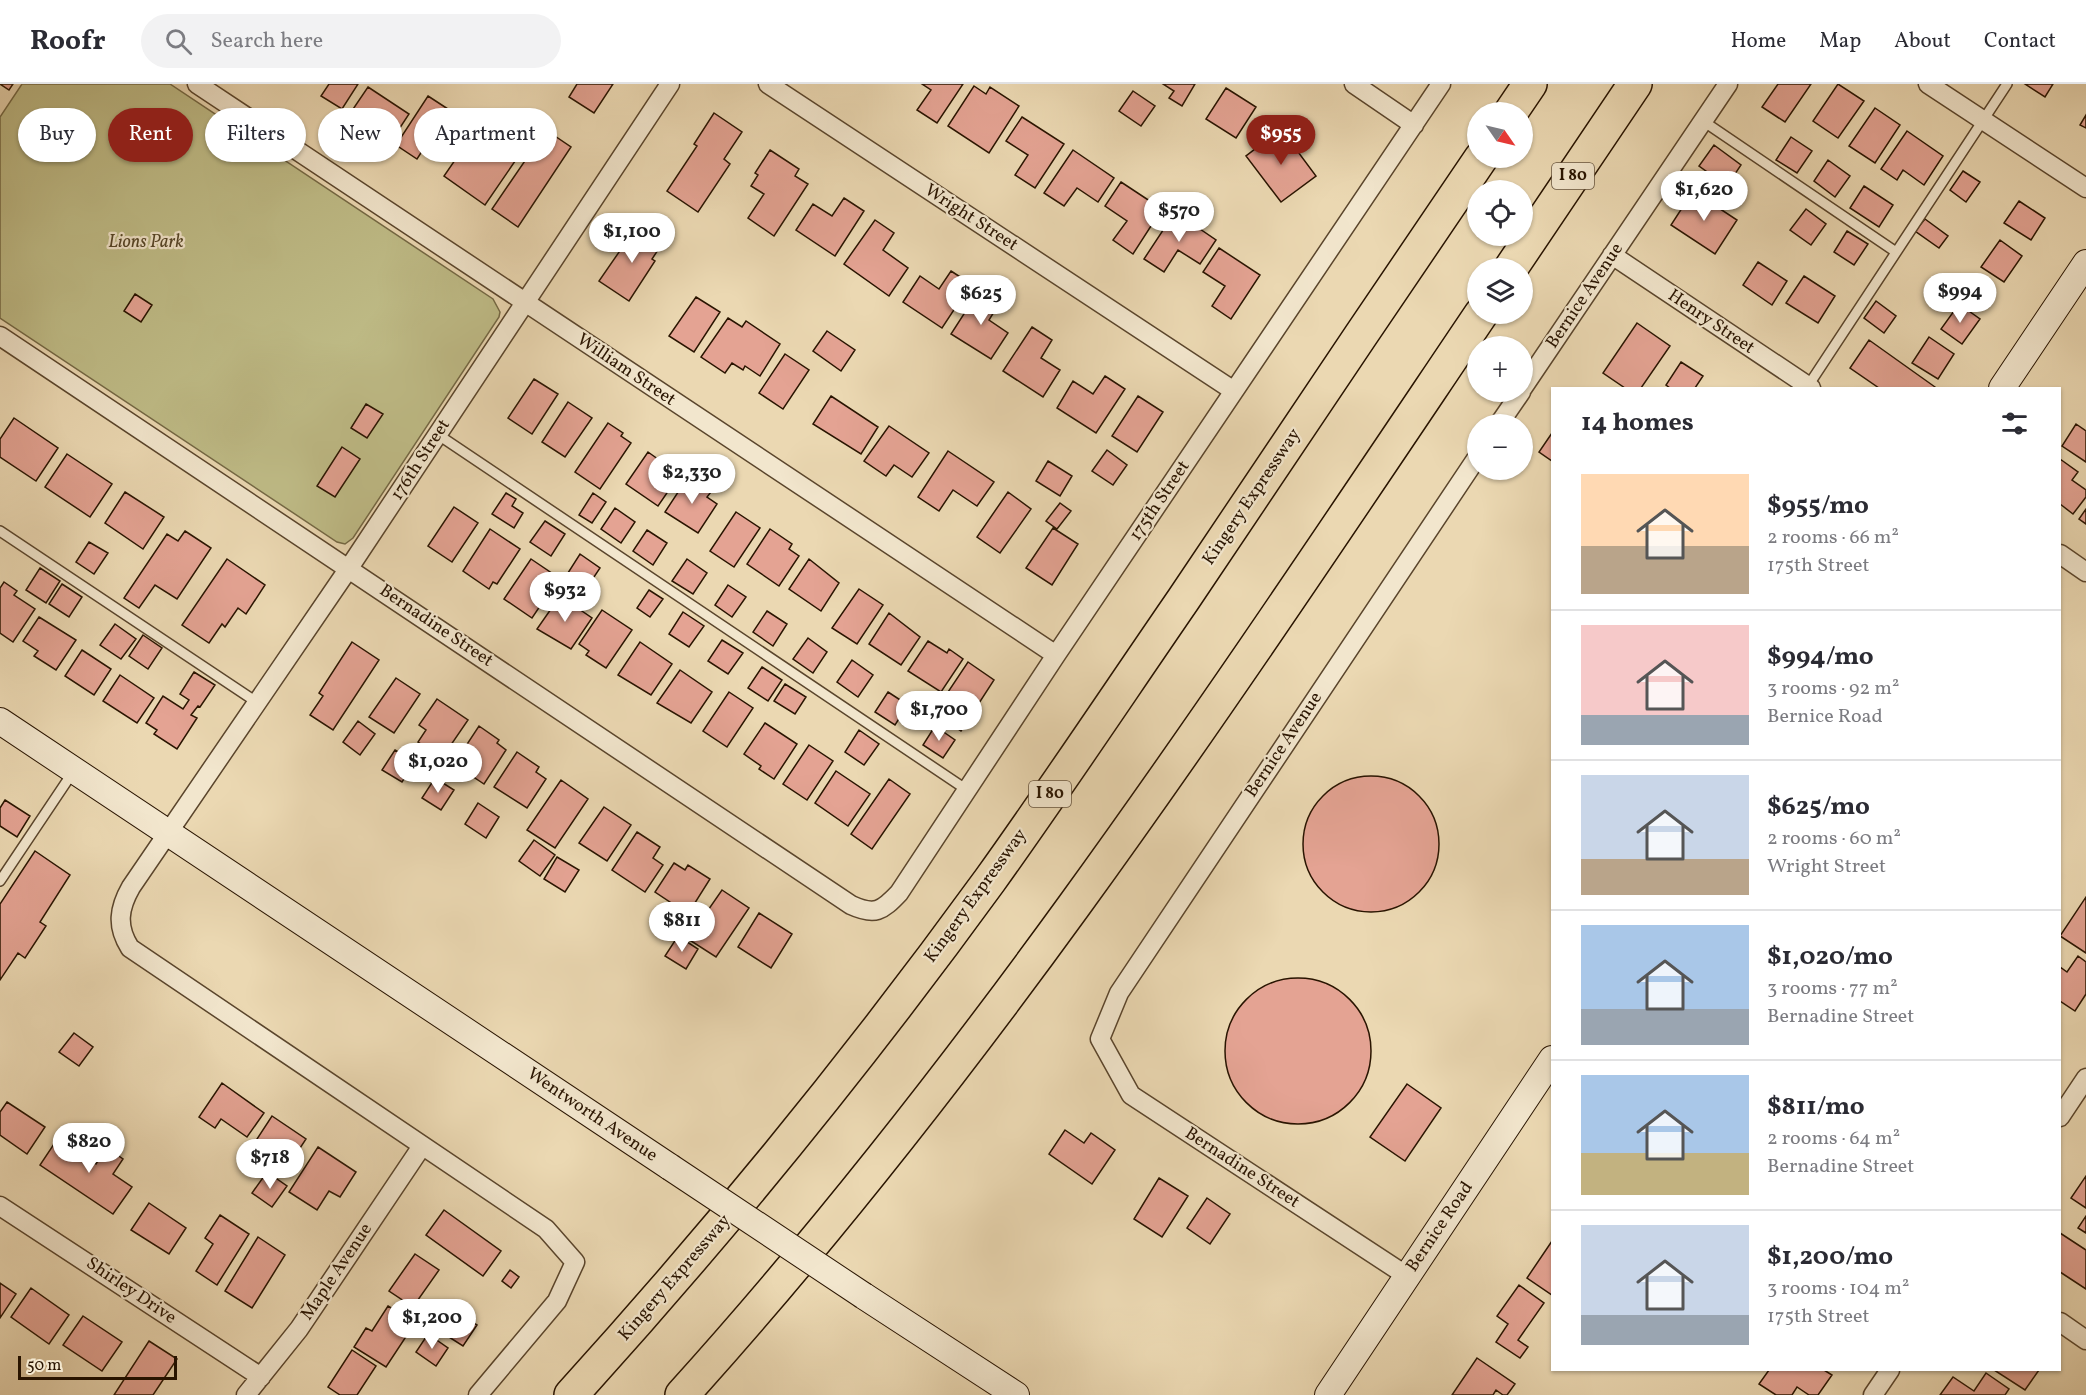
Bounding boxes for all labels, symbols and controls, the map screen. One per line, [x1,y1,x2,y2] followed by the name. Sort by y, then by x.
[141,14,561,68] search box
[30,22,105,61] text: Roofr
[162,25,195,58] icon: search
[210,26,323,57] text: Search here
[1731,27,1786,56] text: Home
[1819,27,1861,56] text: Map
[1894,27,1951,56] text: About
[1984,27,2056,56] text: Contact
[1467,102,1533,168] north arrow
[1467,102,1533,480] map controls
[18,108,96,162] chip: Buy
[108,108,193,162] chip: Rent
[205,108,306,162] chip: Filters
[318,108,402,162] chip: New
[414,108,557,162] chip: Apartment
[1245,115,1317,166] pin: $955
[1260,120,1302,148] text: $955
[1552,163,1594,189] road number: I 80
[1655,171,1753,222] pin: $1,620
[1675,176,1733,204] text: $1,620
[919,178,1023,258] street label: Wright Street
[1467,180,1533,246] button: locate
[1143,192,1215,243] pin: $570
[1158,197,1200,225] text: $570
[583,213,681,264] pin: $1,100
[603,218,661,246] text: $1,100
[108,230,184,255] park label: Lions Park
[1540,238,1630,354] street label: Bernice Avenue
[1467,258,1533,324] button: layers
[1924,273,1996,324] pin: $994
[945,275,1017,326] pin: $625
[1937,278,1983,306] text: $994
[960,280,1002,308] text: $625
[1662,284,1760,360] street label: Henry Street
[571,328,681,412] street label: William Street
[1467,336,1533,402] button: +
[1581,405,1694,441] text: 14 homes
[1998,407,2031,440] icon: filters
[385,414,457,506] street label: 176th Street
[1467,414,1533,480] button: −
[1197,423,1307,570] street label: Kingery Expressway
[643,454,741,505] pin: $2,330
[1124,456,1196,546] street label: 175th Street
[662,459,722,487] text: $2,330
[1767,488,1869,524] text: $955/mo
[1629,498,1701,570] icon: home
[1767,524,1899,552] text: 2 rooms · 66 m²
[1767,552,1869,580] text: 175th Street
[529,572,601,623] pin: $932
[544,577,586,605] text: $932
[374,579,498,673] street label: Bernadine Street
[1767,639,1874,675] text: $994/mo
[1629,649,1701,721] icon: home
[1767,675,1899,703] text: 3 rooms · 92 m²
[1239,687,1329,803] street label: Bernice Avenue
[890,691,988,742] pin: $1,700
[910,696,968,724] text: $1,700
[1767,703,1883,731] text: Bernice Road
[389,743,487,794] pin: $1,020
[408,748,468,776] text: $1,020
[1029,781,1071,807] road number: I 80
[1767,789,1870,825] text: $625/mo
[1629,799,1701,871] icon: home
[919,824,1033,968] street label: Kingery Expressway
[1767,825,1901,853] text: 2 rooms · 60 m²
[1767,853,1886,881] text: Wright Street
[646,902,718,953] pin: $811
[663,907,701,935] text: $811
[1767,939,1893,975] text: $1,020/mo
[1629,949,1701,1021] icon: home
[1767,975,1898,1003] text: 3 rooms · 77 m²
[1767,1003,1914,1031] text: Bernadine Street
[522,1062,662,1168] street label: Wentworth Avenue
[1767,1089,1865,1125] text: $811/mo
[1629,1099,1701,1171] icon: home
[1180,1121,1304,1215] street label: Bernadine Street
[53,1123,125,1174] pin: $820
[1767,1125,1900,1153] text: 2 rooms · 64 m²
[67,1128,111,1156] text: $820
[234,1139,306,1190] pin: $718
[250,1144,290,1172] text: $718
[1767,1153,1914,1181] text: Bernadine Street
[1400,1177,1480,1277] street label: Bernice Road
[613,1209,737,1347] street label: Kingery Expressway
[295,1218,379,1326] street label: Maple Avenue
[1767,1239,1893,1275] text: $1,200/mo
[1629,1249,1701,1321] icon: home
[81,1252,181,1330] street label: Shirley Drive
[1767,1275,1909,1303] text: 3 rooms · 104 m²
[383,1299,481,1350] pin: $1,200
[1767,1303,1869,1331] text: 175th Street
[402,1304,462,1332] text: $1,200
[18,1353,177,1380] scale bar
[27,1355,61,1377] text: 50 m

